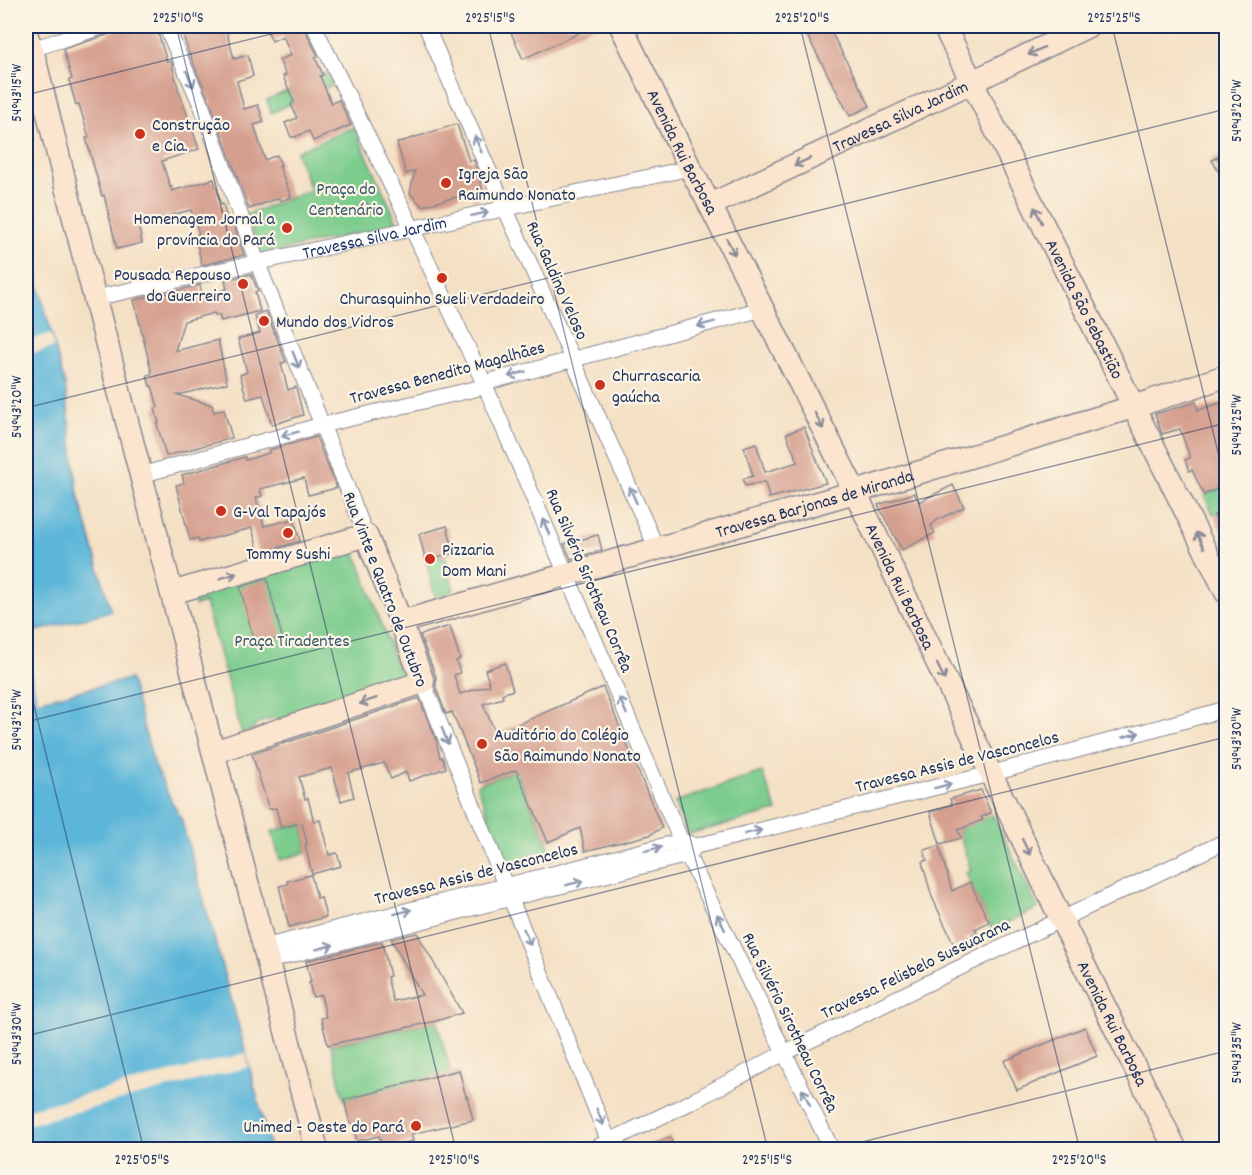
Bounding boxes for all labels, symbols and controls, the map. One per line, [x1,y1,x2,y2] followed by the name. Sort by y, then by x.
[152,8,204,30] text: 2°25'10"S
[465,8,515,30] text: 2°25'15"S
[775,8,829,30] text: 2°25'20"S
[1087,8,1141,30] text: 2°25'25"S
[1027,46,1045,57] one-way arrow
[7,64,29,122] text: 54°43'15"W
[185,69,196,88] one-way arrow
[829,75,973,161] street label: Travessa Silva Jardim
[1227,79,1249,142] text: 54°43'20"W
[639,86,723,220] street label: Avenida Rui Barbosa
[152,114,230,160] place label: Construção e Cia.
[133,127,147,141] marker: Construção e Cia.
[471,136,483,154] one-way arrow
[794,156,812,168] one-way arrow
[458,163,576,209] place label: Igreja São Raimundo Nonato
[439,176,453,190] marker: Igreja São Raimundo Nonato
[309,178,383,224] park label: Praça do Centenário
[470,207,489,219] one-way arrow
[1032,207,1043,225] one-way arrow
[134,208,276,254] place label: Homenagem Jornal a província do Pará
[300,211,449,267] street label: Travessa Silva Jardim
[518,218,593,344] street label: Rua Galdino Veloso
[280,221,294,235] marker: Homenagem Jornal a província do Pará
[1037,236,1128,384] street label: Avenida São Sebastião
[726,238,738,256] one-way arrow
[114,264,231,310] place label: Pousada Repouso do Guerreiro
[435,271,449,285] marker: Churasquinho Sueli Verdadeiro
[236,277,250,291] marker: Pousada Repouso do Guerreiro
[339,288,545,313] place label: Churasquinho Sueli Verdadeiro
[276,311,394,336] place label: Mundo dos Vidros
[257,314,271,328] marker: Mundo dos Vidros
[697,318,716,330] one-way arrow
[347,336,548,413] street label: Travessa Benedito Magalhães
[291,350,302,368] one-way arrow
[612,365,701,411] place label: Churrascaria gaúcha
[508,369,527,380] one-way arrow
[7,375,29,438] text: 54°43'20"W
[593,378,607,392] marker: Churrascaria gaúcha
[1227,394,1249,456] text: 54°43'25"W
[813,412,825,429] one-way arrow
[281,429,300,440] one-way arrow
[713,465,918,546] street label: Travessa Barjonas de Miranda
[538,485,638,677] street label: Rua Silvério Sirotheau Corrêa
[627,487,639,505] one-way arrow
[335,488,433,691] street label: Rua Vinte e Quatro de Outubro
[233,501,326,526] place label: G-Val Tapajós
[214,504,228,518] marker: G-Val Tapajós
[539,518,550,536] one-way arrow
[857,520,940,655] street label: Avenida Rui Barbosa
[281,526,295,540] marker: Tommy Sushi
[1194,531,1206,549] one-way arrow
[442,539,506,585] place label: Pizzaria Dom Mani
[246,543,330,568] place label: Tommy Sushi
[423,552,437,566] marker: Pizzaria Dom Mani
[218,570,237,581] one-way arrow
[234,630,350,655] park label: Praça Tiradentes
[936,662,948,680] one-way arrow
[7,689,29,751] text: 54°43'25"W
[359,696,378,707] one-way arrow
[617,697,628,716] one-way arrow
[1227,707,1249,770] text: 54°43'30"W
[494,724,641,770] place label: Auditório do Colégio São Raimundo Nonato
[853,726,1062,801] street label: Travessa Assis de Vasconcelos
[440,727,451,745] one-way arrow
[1121,729,1140,741] one-way arrow
[475,737,489,751] marker: Auditório do Colégio São Raimundo Nonato
[933,779,952,791] one-way arrow
[743,826,762,838] one-way arrow
[372,838,581,913] street label: Travessa Assis de Vasconcelos
[1021,838,1033,856] one-way arrow
[643,842,662,854] one-way arrow
[565,877,584,889] one-way arrow
[393,905,412,917] one-way arrow
[714,913,726,931] one-way arrow
[817,913,1015,1027] street label: Travessa Felisbelo Sussuarana
[522,927,533,945] one-way arrow
[734,929,844,1118] street label: Rua Silvério Sirotheau Corrêa
[315,940,334,952] one-way arrow
[1069,957,1153,1092] street label: Avenida Rui Barbosa
[7,1002,29,1065] text: 54°43'30"W
[1227,1022,1249,1084] text: 54°43'35"W
[800,1089,812,1107] one-way arrow
[595,1108,606,1126] one-way arrow
[243,1116,404,1141] place label: Unimed - Oeste do Pará
[409,1119,423,1133] marker: Unimed - Oeste do Pará
[115,1150,169,1172] text: 2°25'05"S
[428,1150,480,1172] text: 2°25'10"S
[742,1150,792,1172] text: 2°25'15"S
[1052,1150,1106,1172] text: 2°25'20"S

